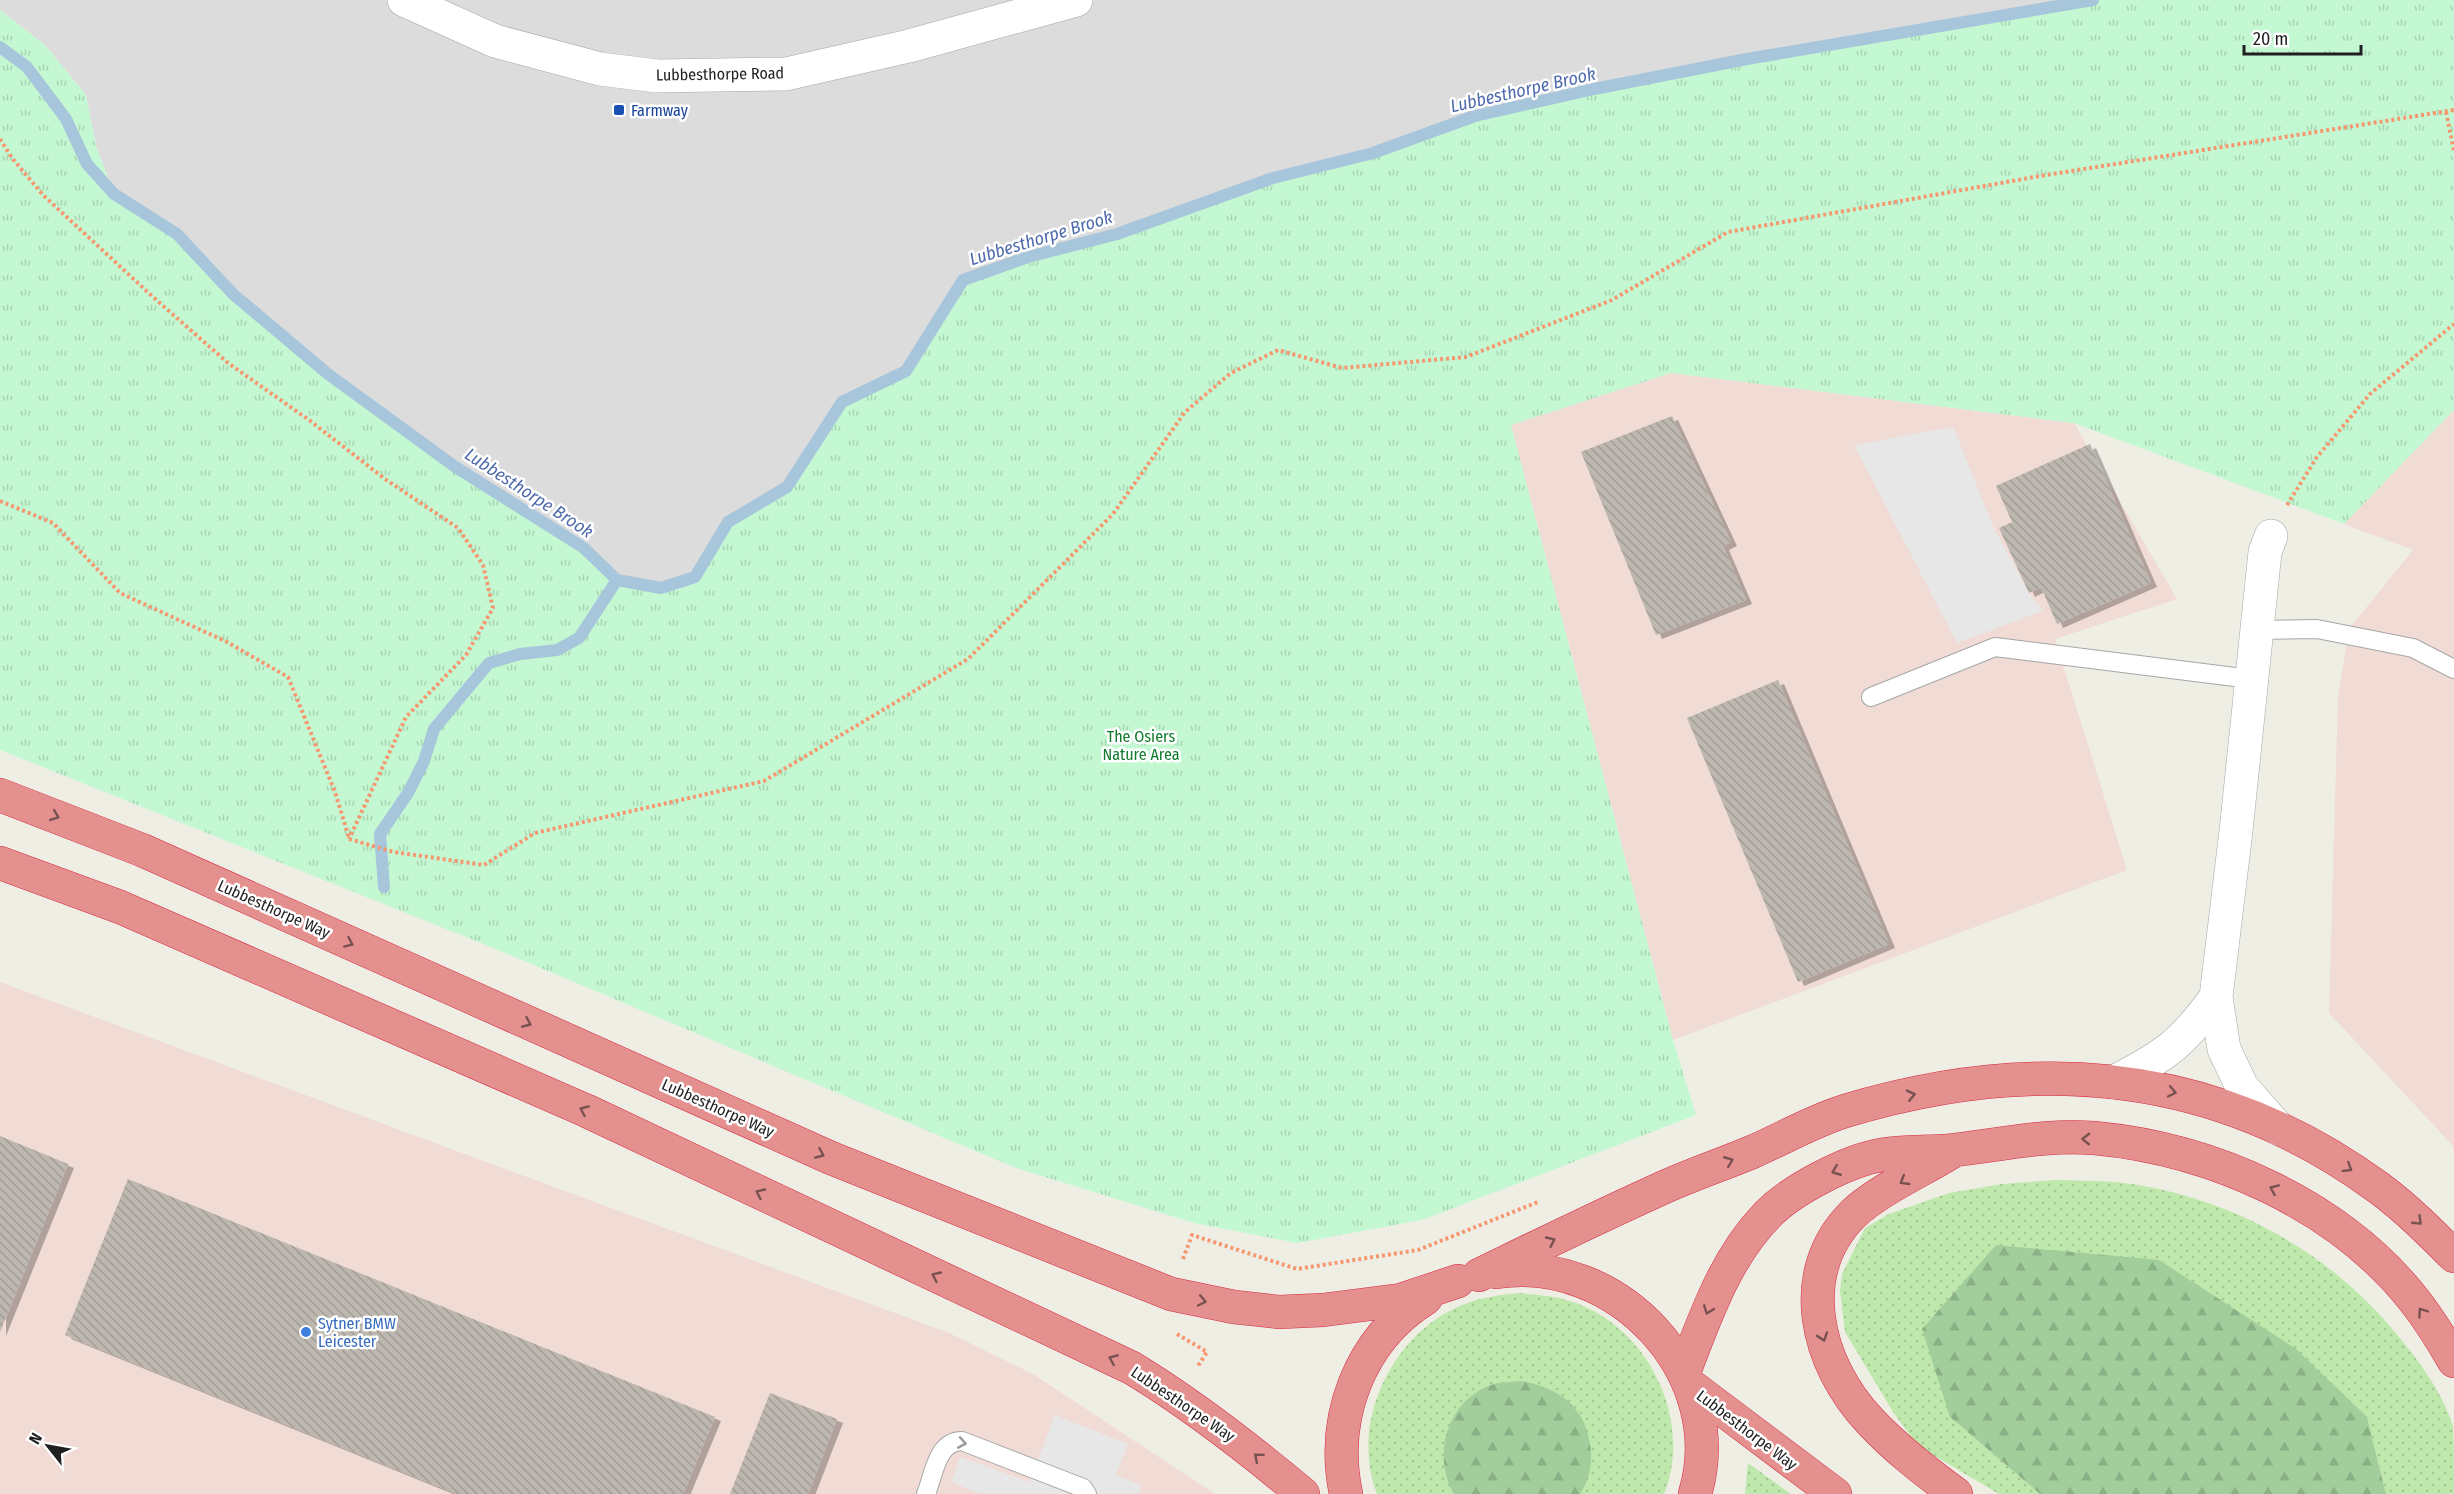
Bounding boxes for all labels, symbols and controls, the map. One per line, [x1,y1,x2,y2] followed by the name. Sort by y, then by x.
[2244,18,2361,56] scale bar
[2253,28,2288,50] text: 20 m
[656,63,784,85] street label: Lubbesthorpe Road
[1448,63,1598,117] water label: Lubbesthorpe Brook
[631,101,689,120] place label: Farmway
[612,103,626,117] marker: Farmway
[967,206,1115,270] water label: Lubbesthorpe Brook
[461,443,597,543] water label: Lubbesthorpe Brook
[1102,727,1180,764] park label: The Osiers Nature Area
[49,809,59,822] one-way arrow
[215,876,334,943] street label: Lubbesthorpe Way
[343,936,354,948] one-way arrow
[521,1016,532,1028] one-way arrow
[659,1075,778,1142] street label: Lubbesthorpe Way
[2167,1085,2177,1098] one-way arrow
[1906,1089,1916,1102] one-way arrow
[579,1105,590,1117] one-way arrow
[2082,1132,2091,1145] one-way arrow
[814,1146,825,1158] one-way arrow
[1722,1156,1733,1168] one-way arrow
[2342,1160,2352,1172] one-way arrow
[1831,1164,1842,1176] one-way arrow
[1900,1173,1910,1185] one-way arrow
[2269,1184,2280,1196] one-way arrow
[755,1188,766,1200] one-way arrow
[2411,1214,2421,1225] one-way arrow
[1544,1236,1555,1248] one-way arrow
[932,1272,943,1284] one-way arrow
[1197,1294,1207,1307] one-way arrow
[1703,1304,1715,1315] one-way arrow
[2418,1308,2429,1319] one-way arrow
[318,1314,396,1351] place label: Sytner BMW Leicester
[299,1325,313,1339] marker: Sytner BMW Leicester
[1816,1331,1829,1342] one-way arrow
[1108,1354,1119,1366] one-way arrow
[1128,1362,1239,1446] street label: Lubbesthorpe Way
[1693,1386,1802,1475] street label: Lubbesthorpe Way
[18,1416,78,1476] north arrow
[25,1430,46,1448] text: N
[957,1436,967,1449] one-way arrow
[1254,1453,1265,1464] one-way arrow

